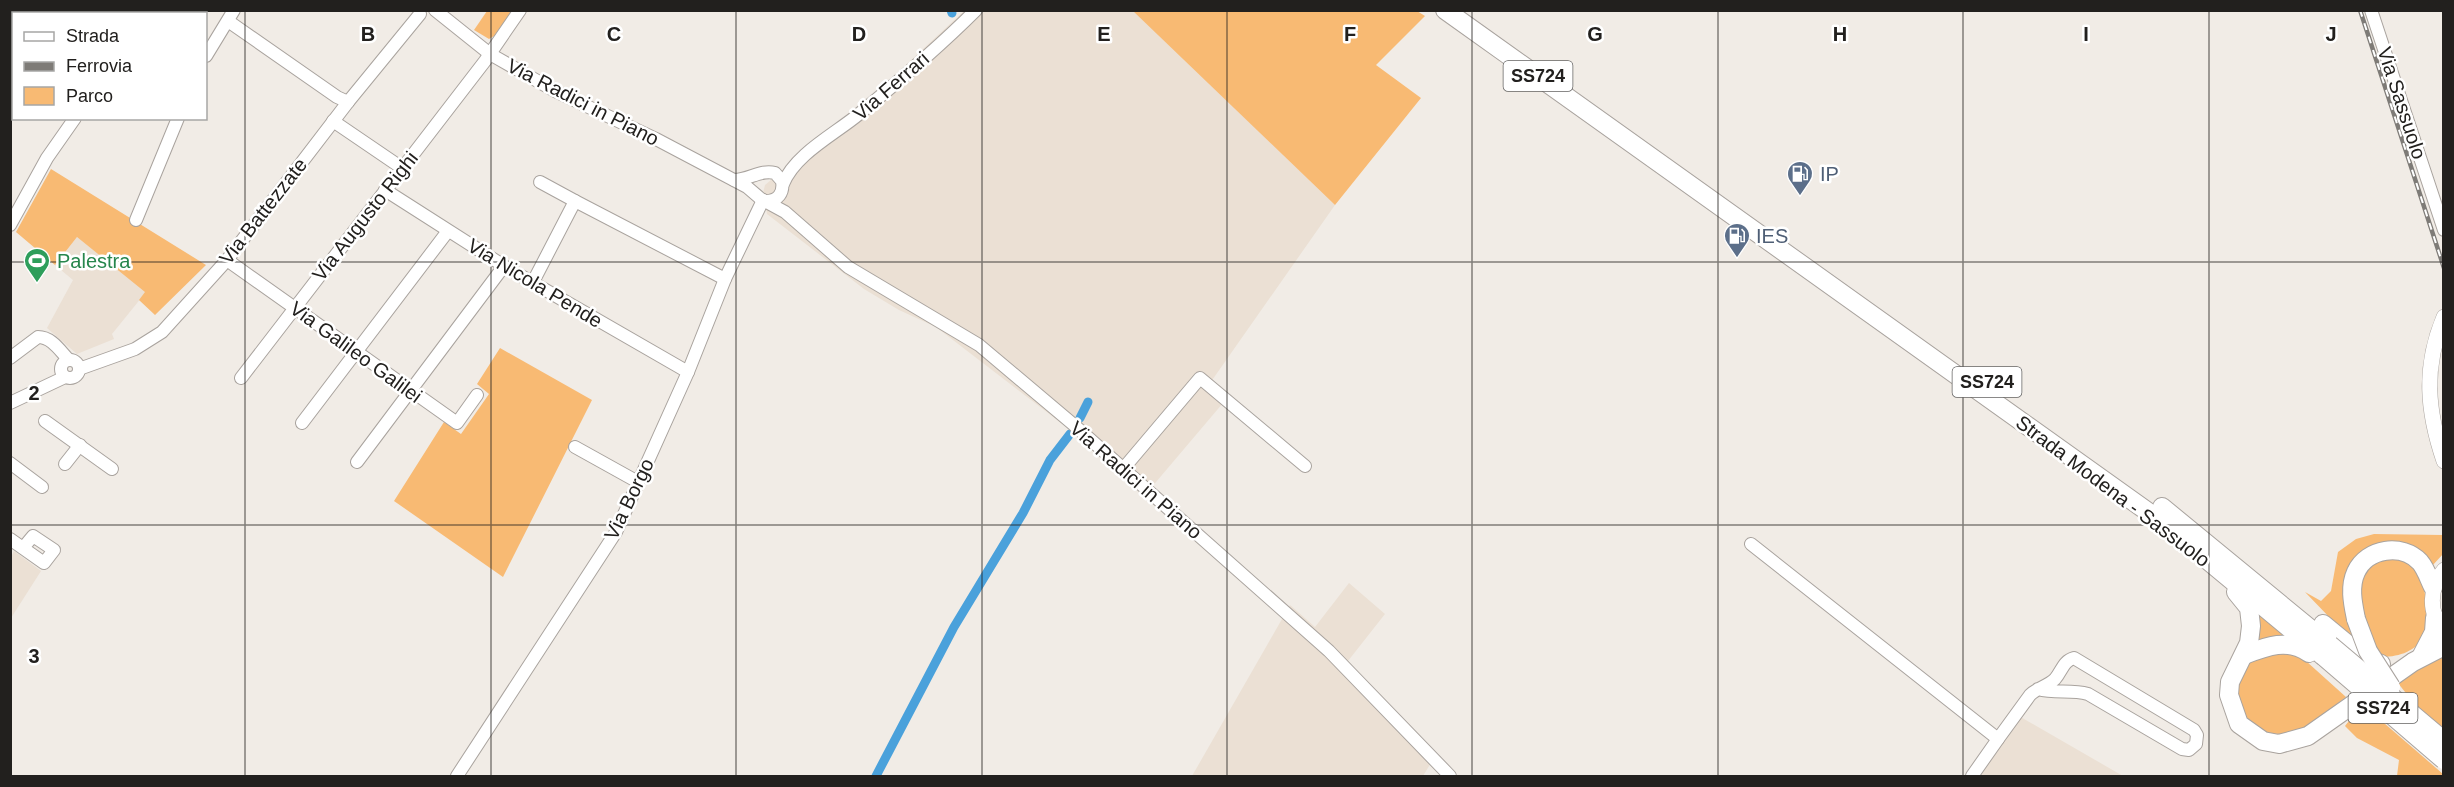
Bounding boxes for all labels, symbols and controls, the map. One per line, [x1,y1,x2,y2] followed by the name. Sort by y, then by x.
[12,12,207,120] legend
[361,23,375,45] text: B
[607,23,621,45] text: C
[852,23,866,45] text: D
[1097,23,1111,45] text: E
[1344,23,1356,45] text: F
[1587,23,1603,45] text: G
[1833,23,1847,45] text: H
[2083,23,2089,45] text: I
[2325,23,2337,45] text: J
[66,26,120,46] text: Strada
[2374,44,2430,162] street label: Via Sassuolo
[849,47,933,125] street label: Via Ferrari
[503,54,663,150] street label: Via Radici in Piano
[66,56,133,76] text: Ferrovia
[1504,61,1572,91] road number: SS724
[66,86,113,106] text: Parco
[308,147,422,285] street label: Via Augusto Righi
[215,154,311,268] street label: Via Battezzate
[1785,159,1815,197] fuel station icon: IP
[1820,163,1839,185] place label: IP
[1722,221,1752,259] fuel station icon: IES
[1756,225,1788,247] place label: IES
[464,234,606,332] street label: Via Nicola Pende
[22,246,52,284] sports icon: Palestra
[57,250,131,272] place label: Palestra
[286,297,426,407] street label: Via Galileo Galilei
[1952,367,2022,397] road number: SS724
[28,382,40,404] text: 2
[2012,411,2214,571] street label: Strada Modena - Sassuolo
[1066,417,1206,543] street label: Via Radici in Piano
[600,455,658,543] street label: Via Borgo
[28,645,40,667] text: 3
[2348,693,2418,723] road number: SS724

